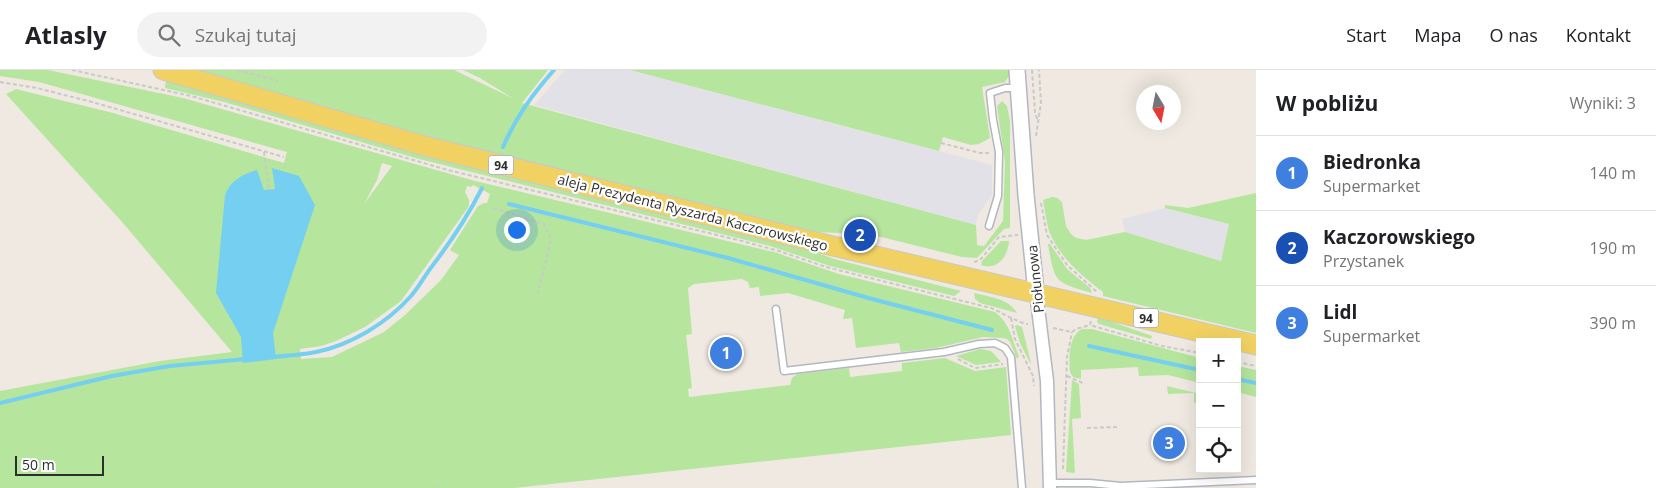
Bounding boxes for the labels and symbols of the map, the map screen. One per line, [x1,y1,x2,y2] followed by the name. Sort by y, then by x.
[1136,85,1181,130] north arrow
[488,156,514,174] road number: 94
[556,169,830,255] street label: aleja Prezydenta Ryszarda Kaczorowskiego
[844,216,876,254] pin: 2
[504,217,530,243] your location
[1022,244,1048,314] street label: Piołunowa
[1134,308,1158,328] road number: 94
[710,334,742,372] pin: 1
[1153,424,1185,462] pin: 3
[15,453,104,476] scale bar

